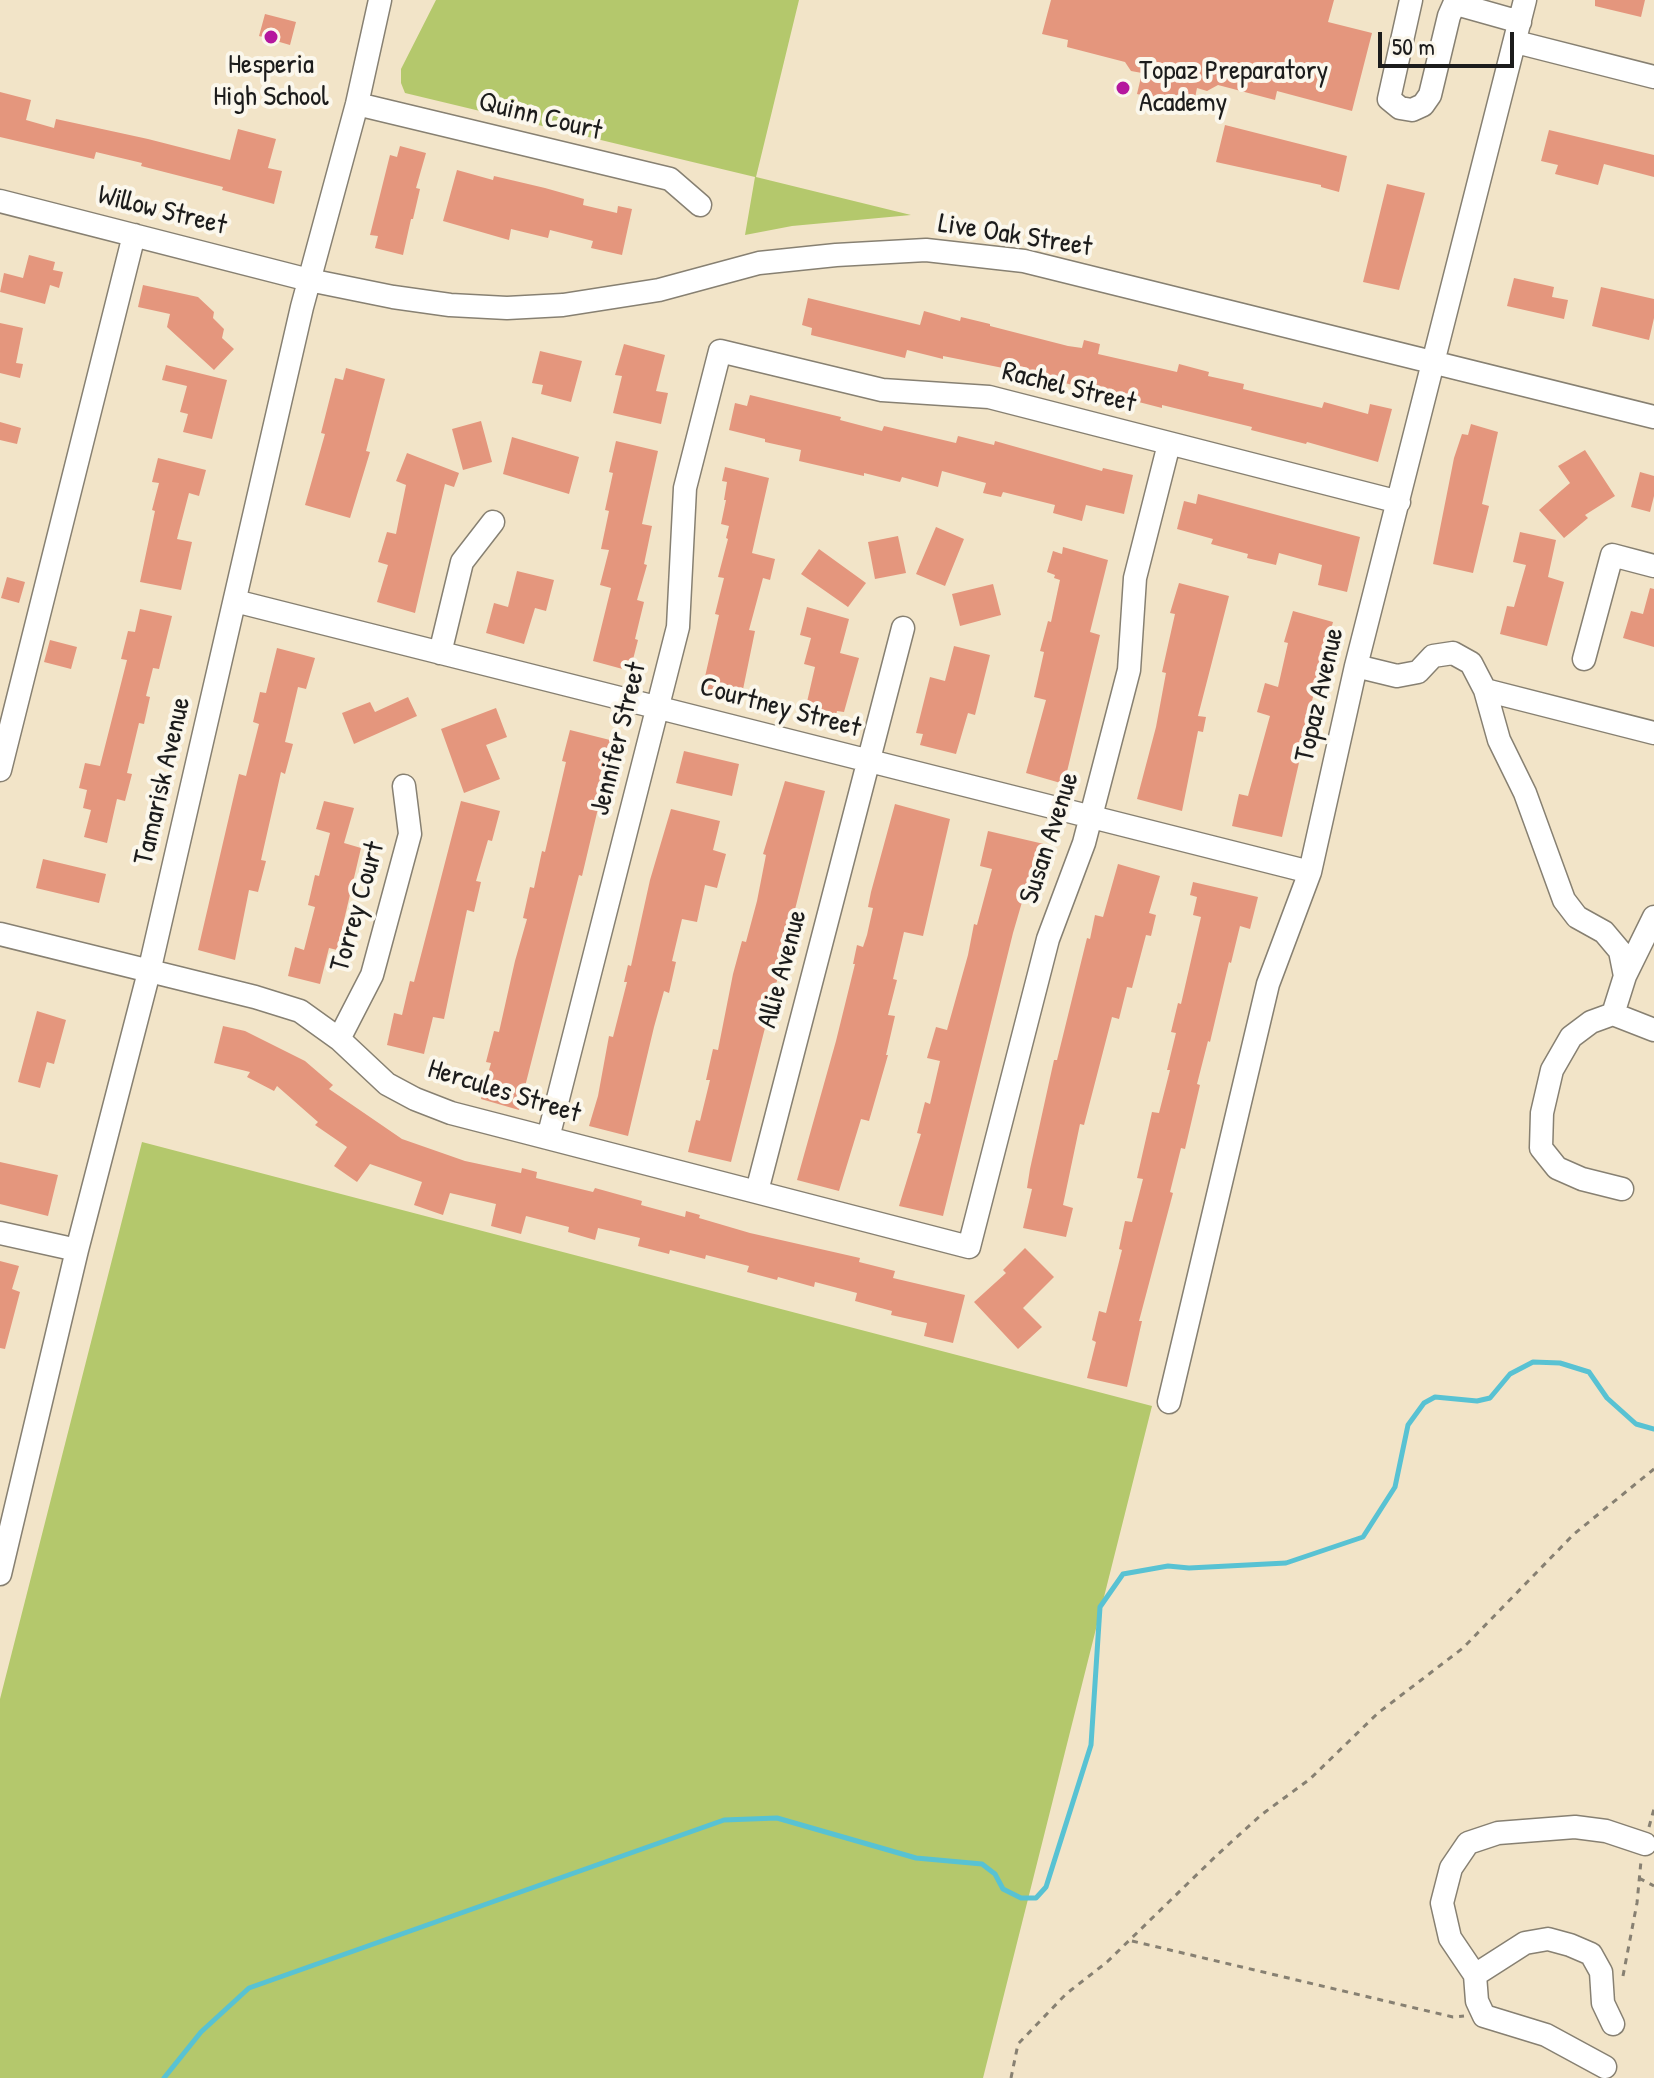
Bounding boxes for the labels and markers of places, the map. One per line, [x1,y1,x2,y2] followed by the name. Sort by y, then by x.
[262,28,280,46] marker: Hesperia High School
[213,49,329,115] place label: Hesperia High School
[1139,55,1328,121] place label: Topaz Preparatory Academy
[1114,79,1132,97] marker: Topaz Preparatory Academy

